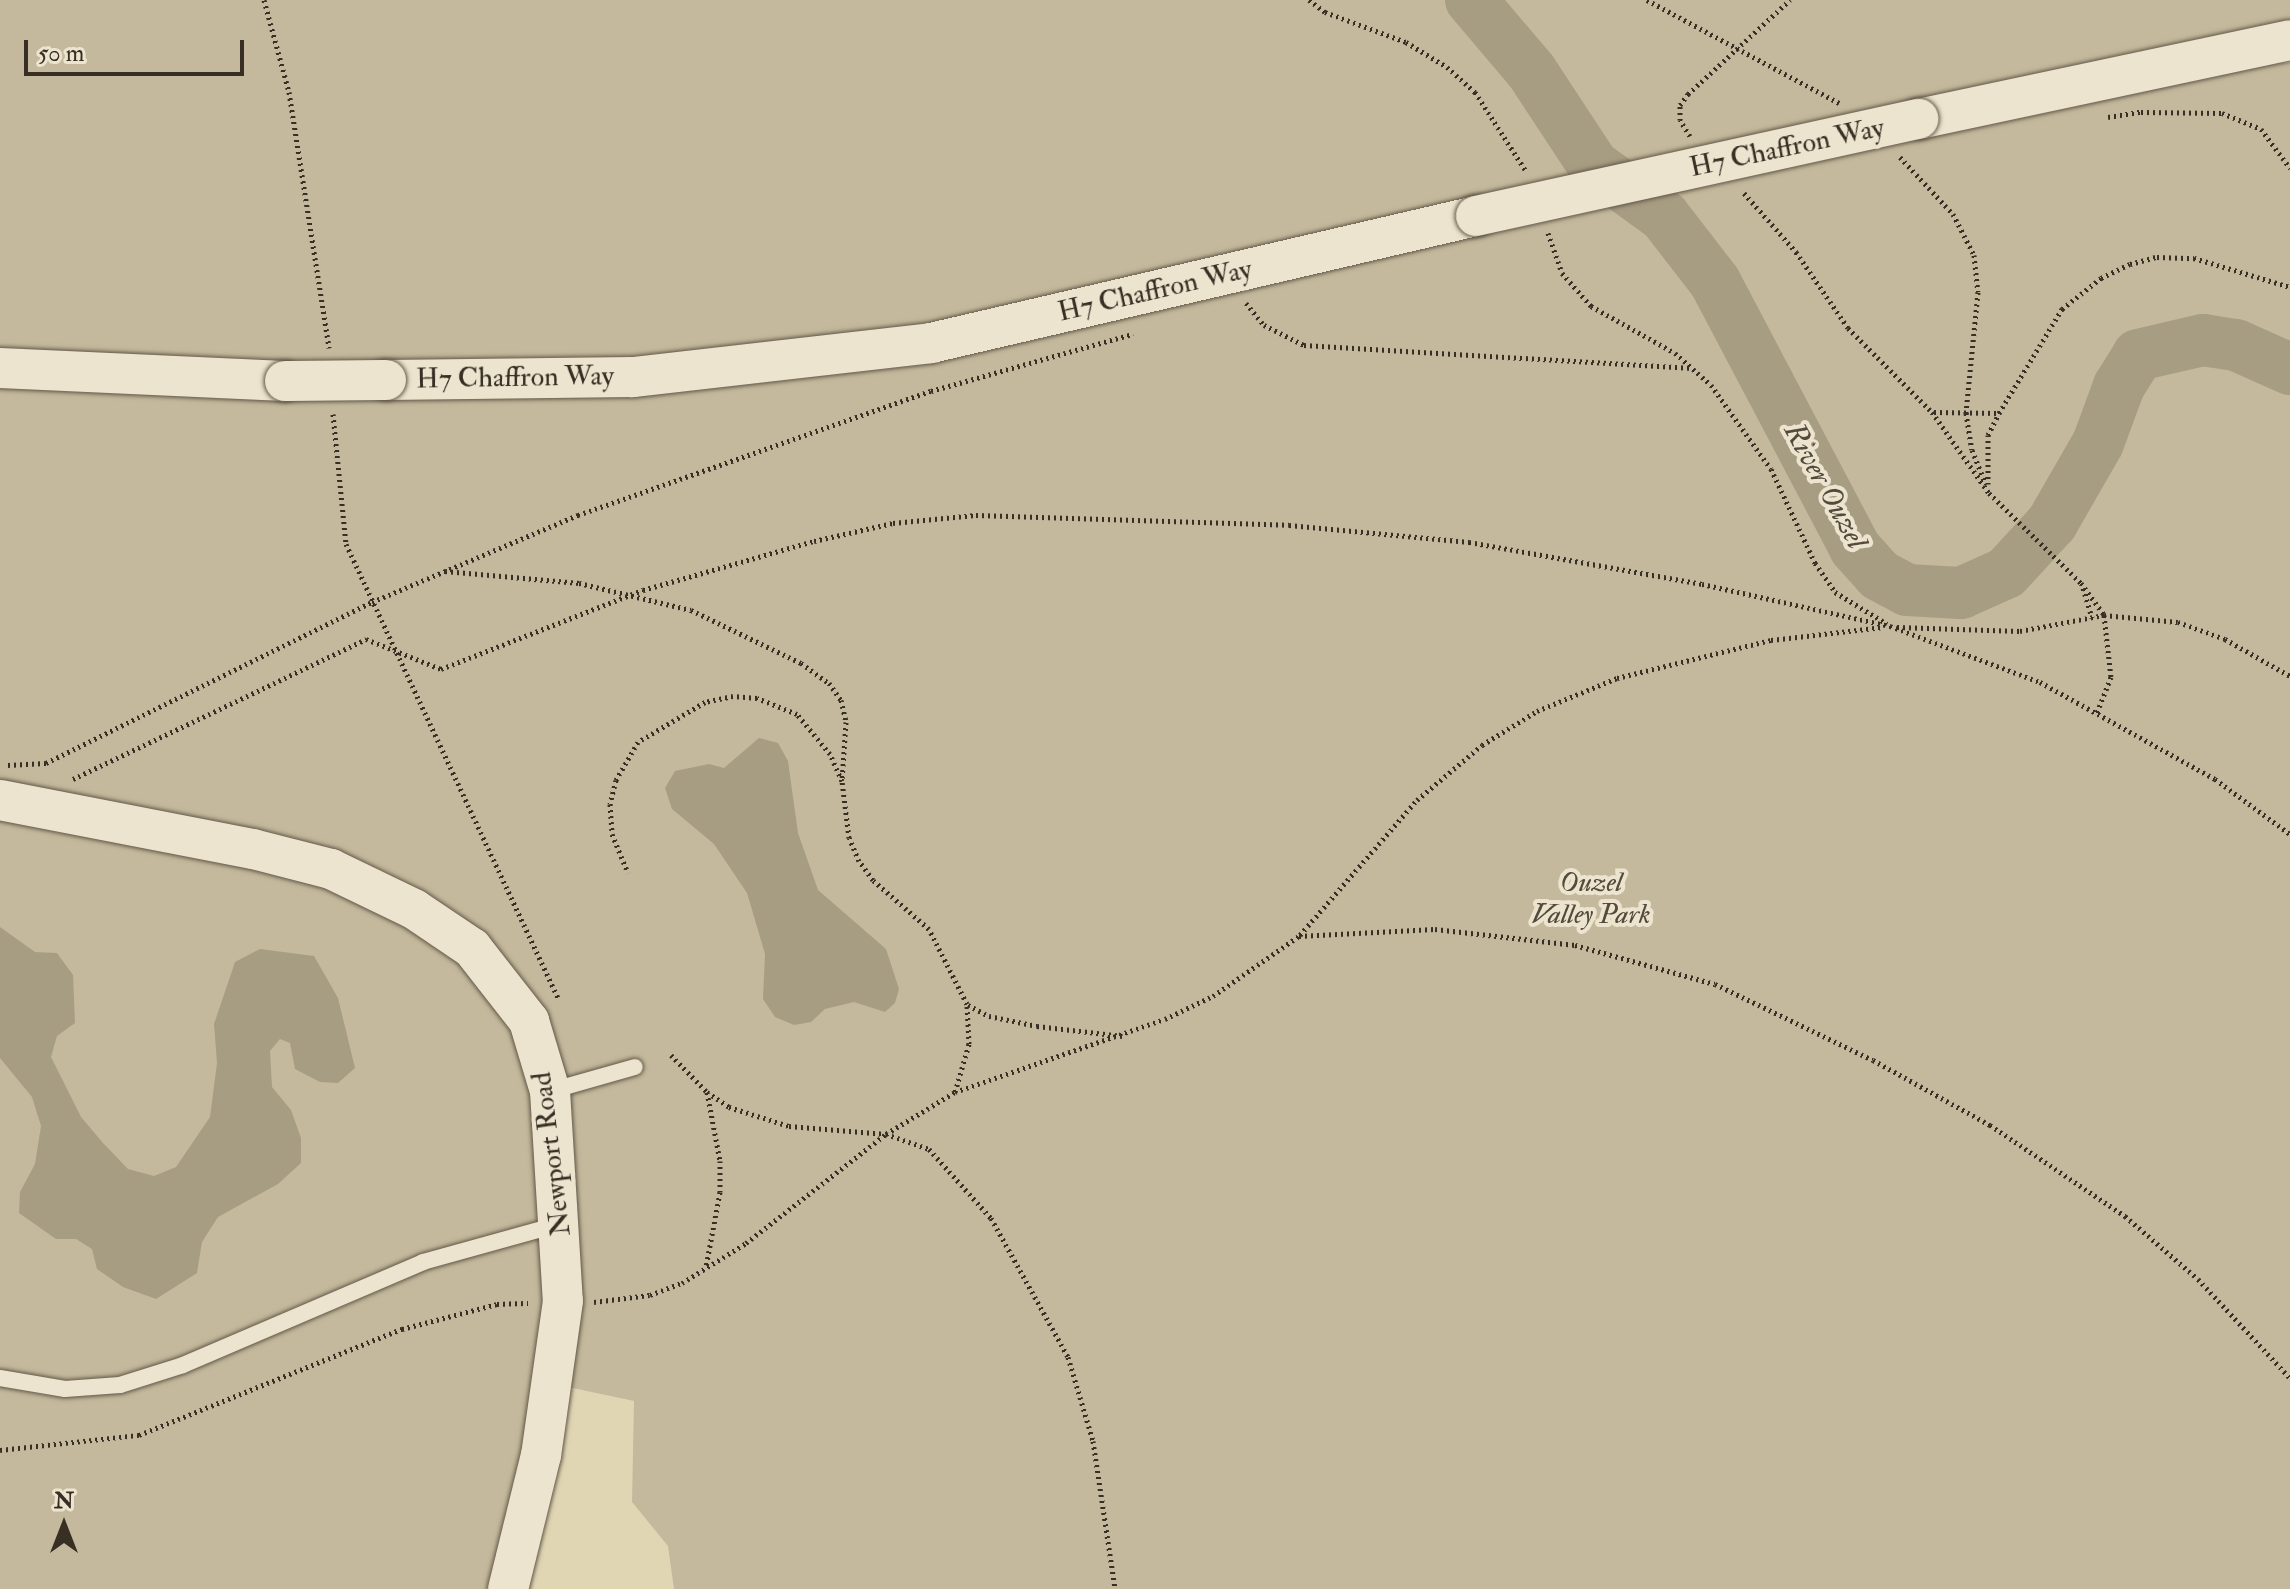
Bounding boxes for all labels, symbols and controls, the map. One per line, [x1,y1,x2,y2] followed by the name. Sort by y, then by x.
[28,24,248,74] scale bar
[38,38,84,69] text: 50 m
[1687,111,1887,185] street label: H7 Chaffron Way
[1055,252,1255,330] street label: H7 Chaffron Way
[416,359,614,397] street label: H7 Chaffron Way
[1776,417,1874,555] water label: River Ouzel
[1531,866,1651,932] park label: Ouzel Valley Park
[525,1070,579,1238] street label: Newport Road
[24,1485,104,1565] north arrow
[54,1487,74,1515] text: N

